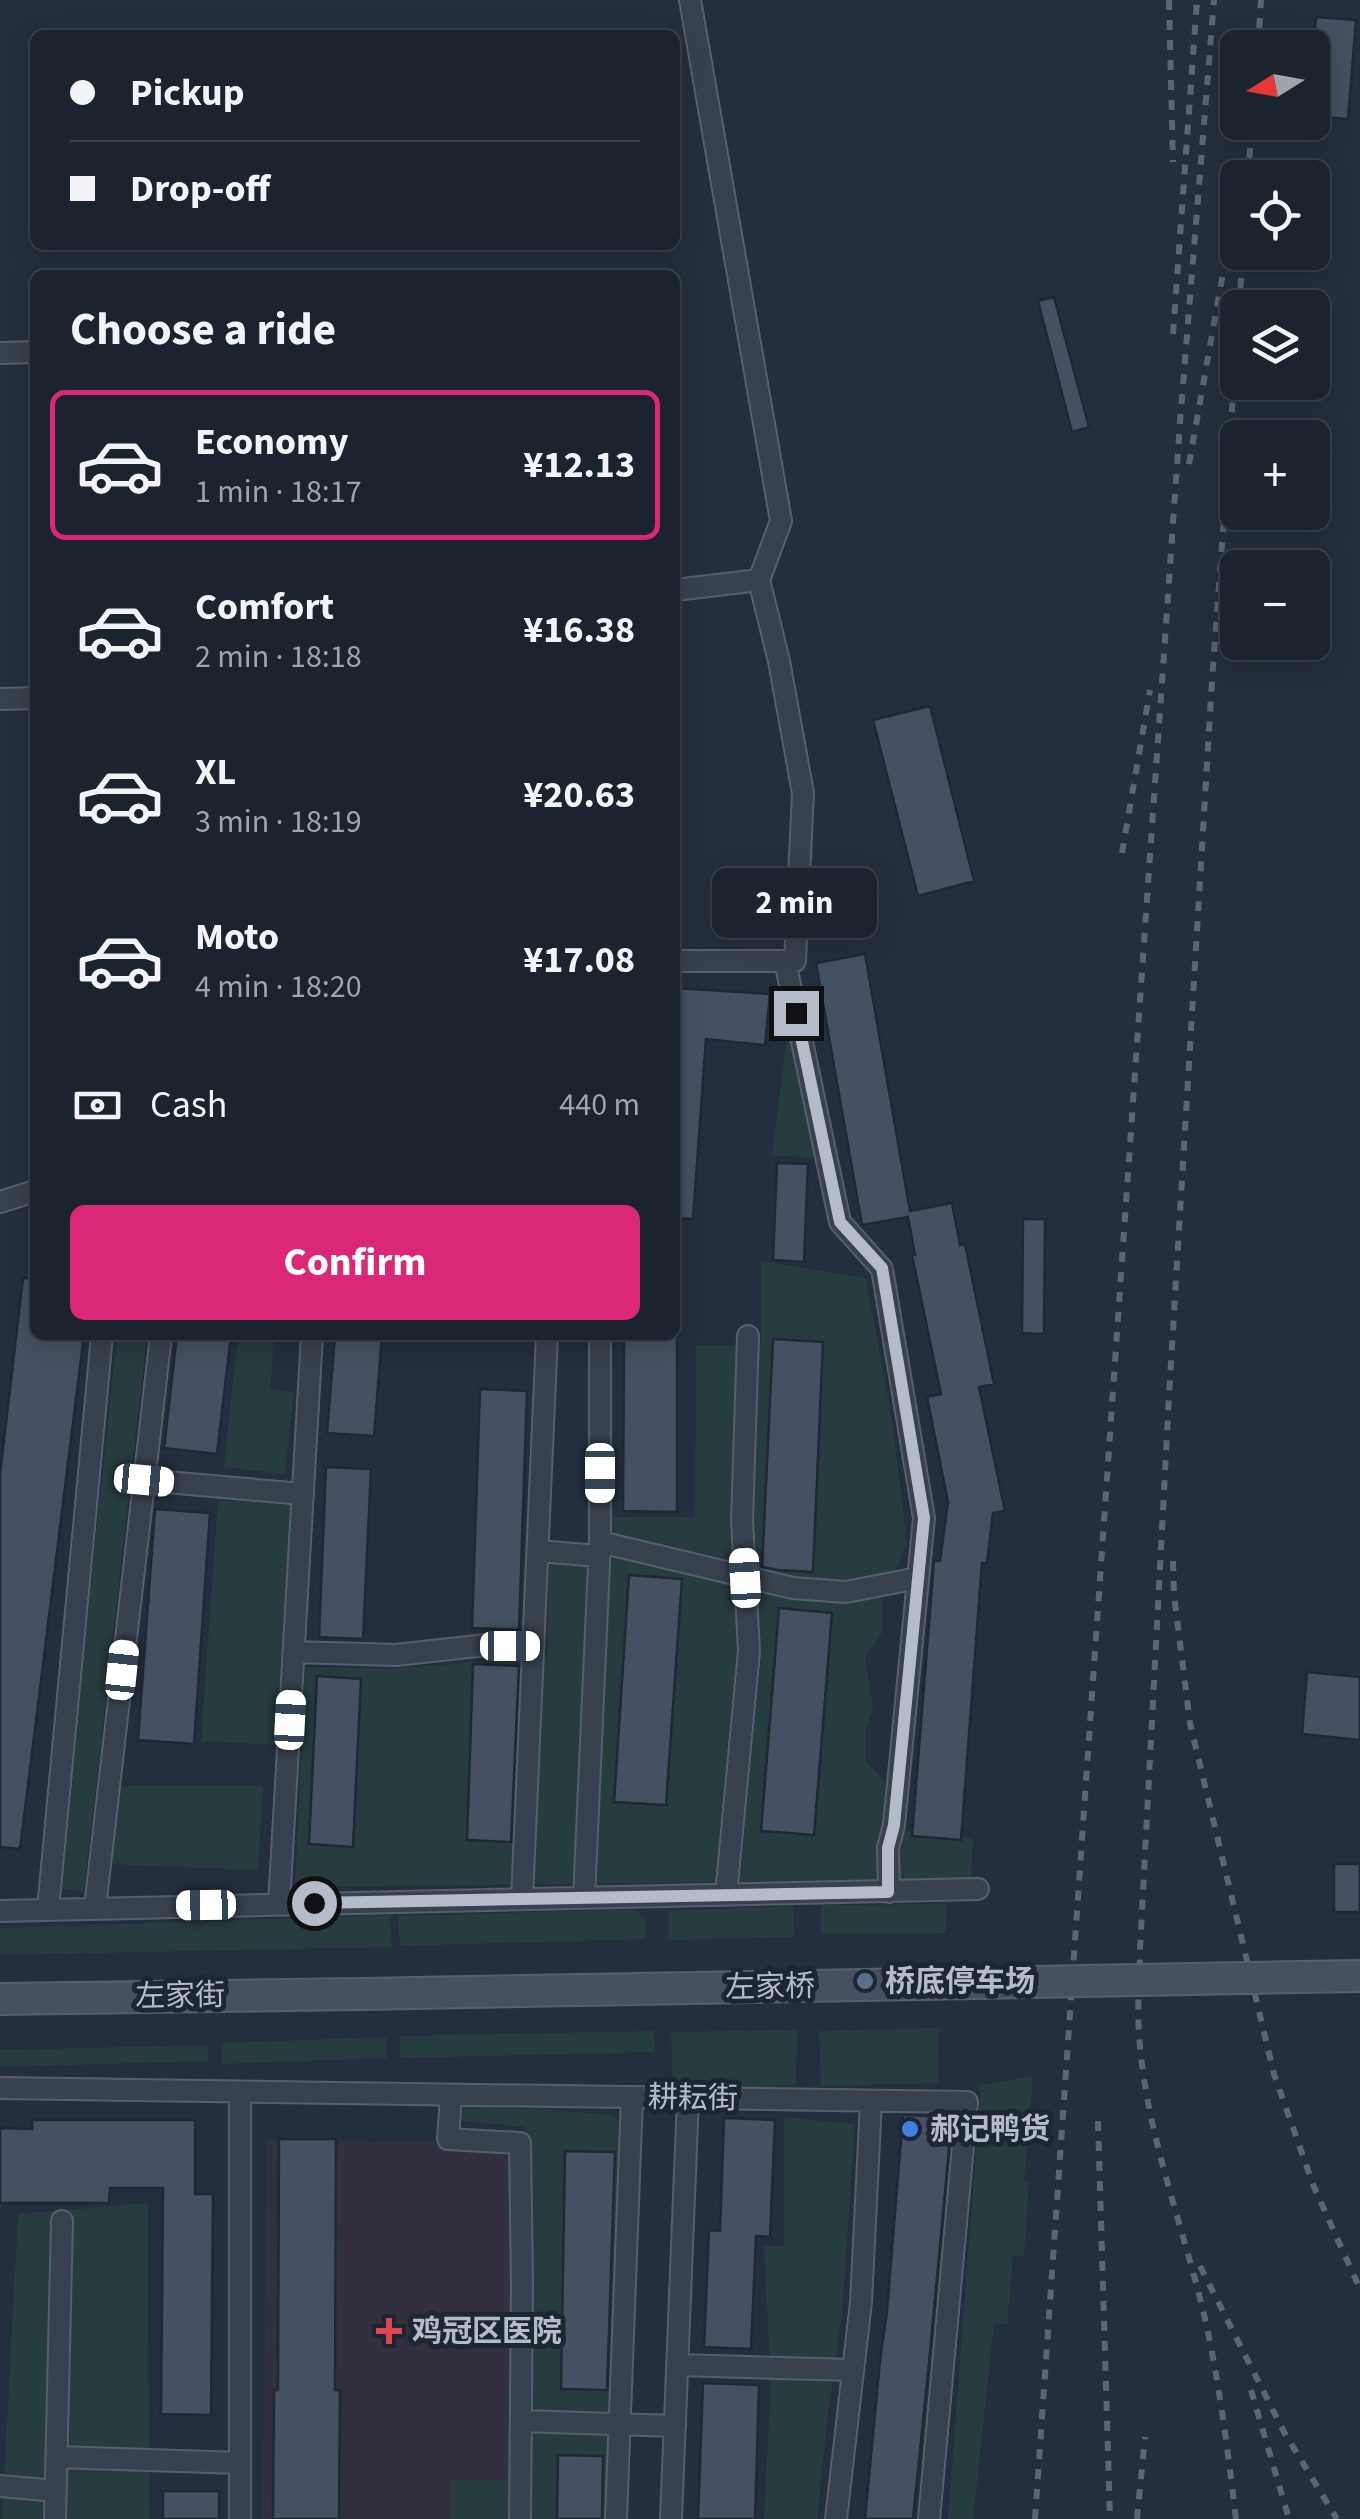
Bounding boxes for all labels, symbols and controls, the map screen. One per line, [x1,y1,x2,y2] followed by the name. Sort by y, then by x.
[1220,30,1330,140] north arrow
[1220,30,1330,660] map controls
[130,66,244,120] text: Pickup
[1220,160,1330,270] button: locate
[130,162,270,216] text: Drop-off
[1220,290,1330,400] button: layers
[70,298,336,362] text: Choose a ride
[195,415,348,469] text: Economy
[75,420,165,510] icon: car
[1220,420,1330,530] button: +
[523,438,635,492] text: ¥12.13
[195,469,362,515] text: 1 min · 18:17
[1220,550,1330,660] button: −
[195,580,334,634] text: Comfort
[75,585,165,675] icon: car
[523,603,635,657] text: ¥16.38
[195,634,362,680] text: 2 min · 18:18
[195,745,236,799] text: XL
[75,750,165,840] icon: car
[523,768,635,822] text: ¥20.63
[195,799,362,845] text: 3 min · 18:19
[714,868,878,938] callout: 2 min
[756,880,833,926] text: 2 min
[195,910,279,964] text: Moto
[75,915,165,1005] icon: car
[523,933,635,987] text: ¥17.08
[195,964,362,1010] text: 4 min · 18:20
[774,991,819,1036] route end
[70,1078,125,1133] icon: cash
[150,1078,227,1132] text: Cash
[559,1082,640,1128] text: 440 m
[70,1205,640,1320] button: Confirm
[585,1443,615,1503] car
[113,1462,175,1498] car
[728,1547,762,1609] car
[480,1631,540,1661] car
[104,1639,140,1701] car
[273,1689,307,1751] car
[292,1881,337,1926] route start
[176,1889,236,1921] car
[885,1960,1035,2003] place label: 桥底停车场
[725,1965,815,2009] street label: 左家桥
[854,1970,876,1992] marker: 桥底停车场
[135,1974,225,2018] street label: 左家街
[648,2076,738,2120] street label: 耕耘街
[930,2108,1050,2151] place label: 郝记鸭货
[899,2118,921,2140] marker: 郝记鸭货
[412,2310,562,2353] place label: 鸡冠区医院
[376,2318,402,2344] marker: 鸡冠区医院

